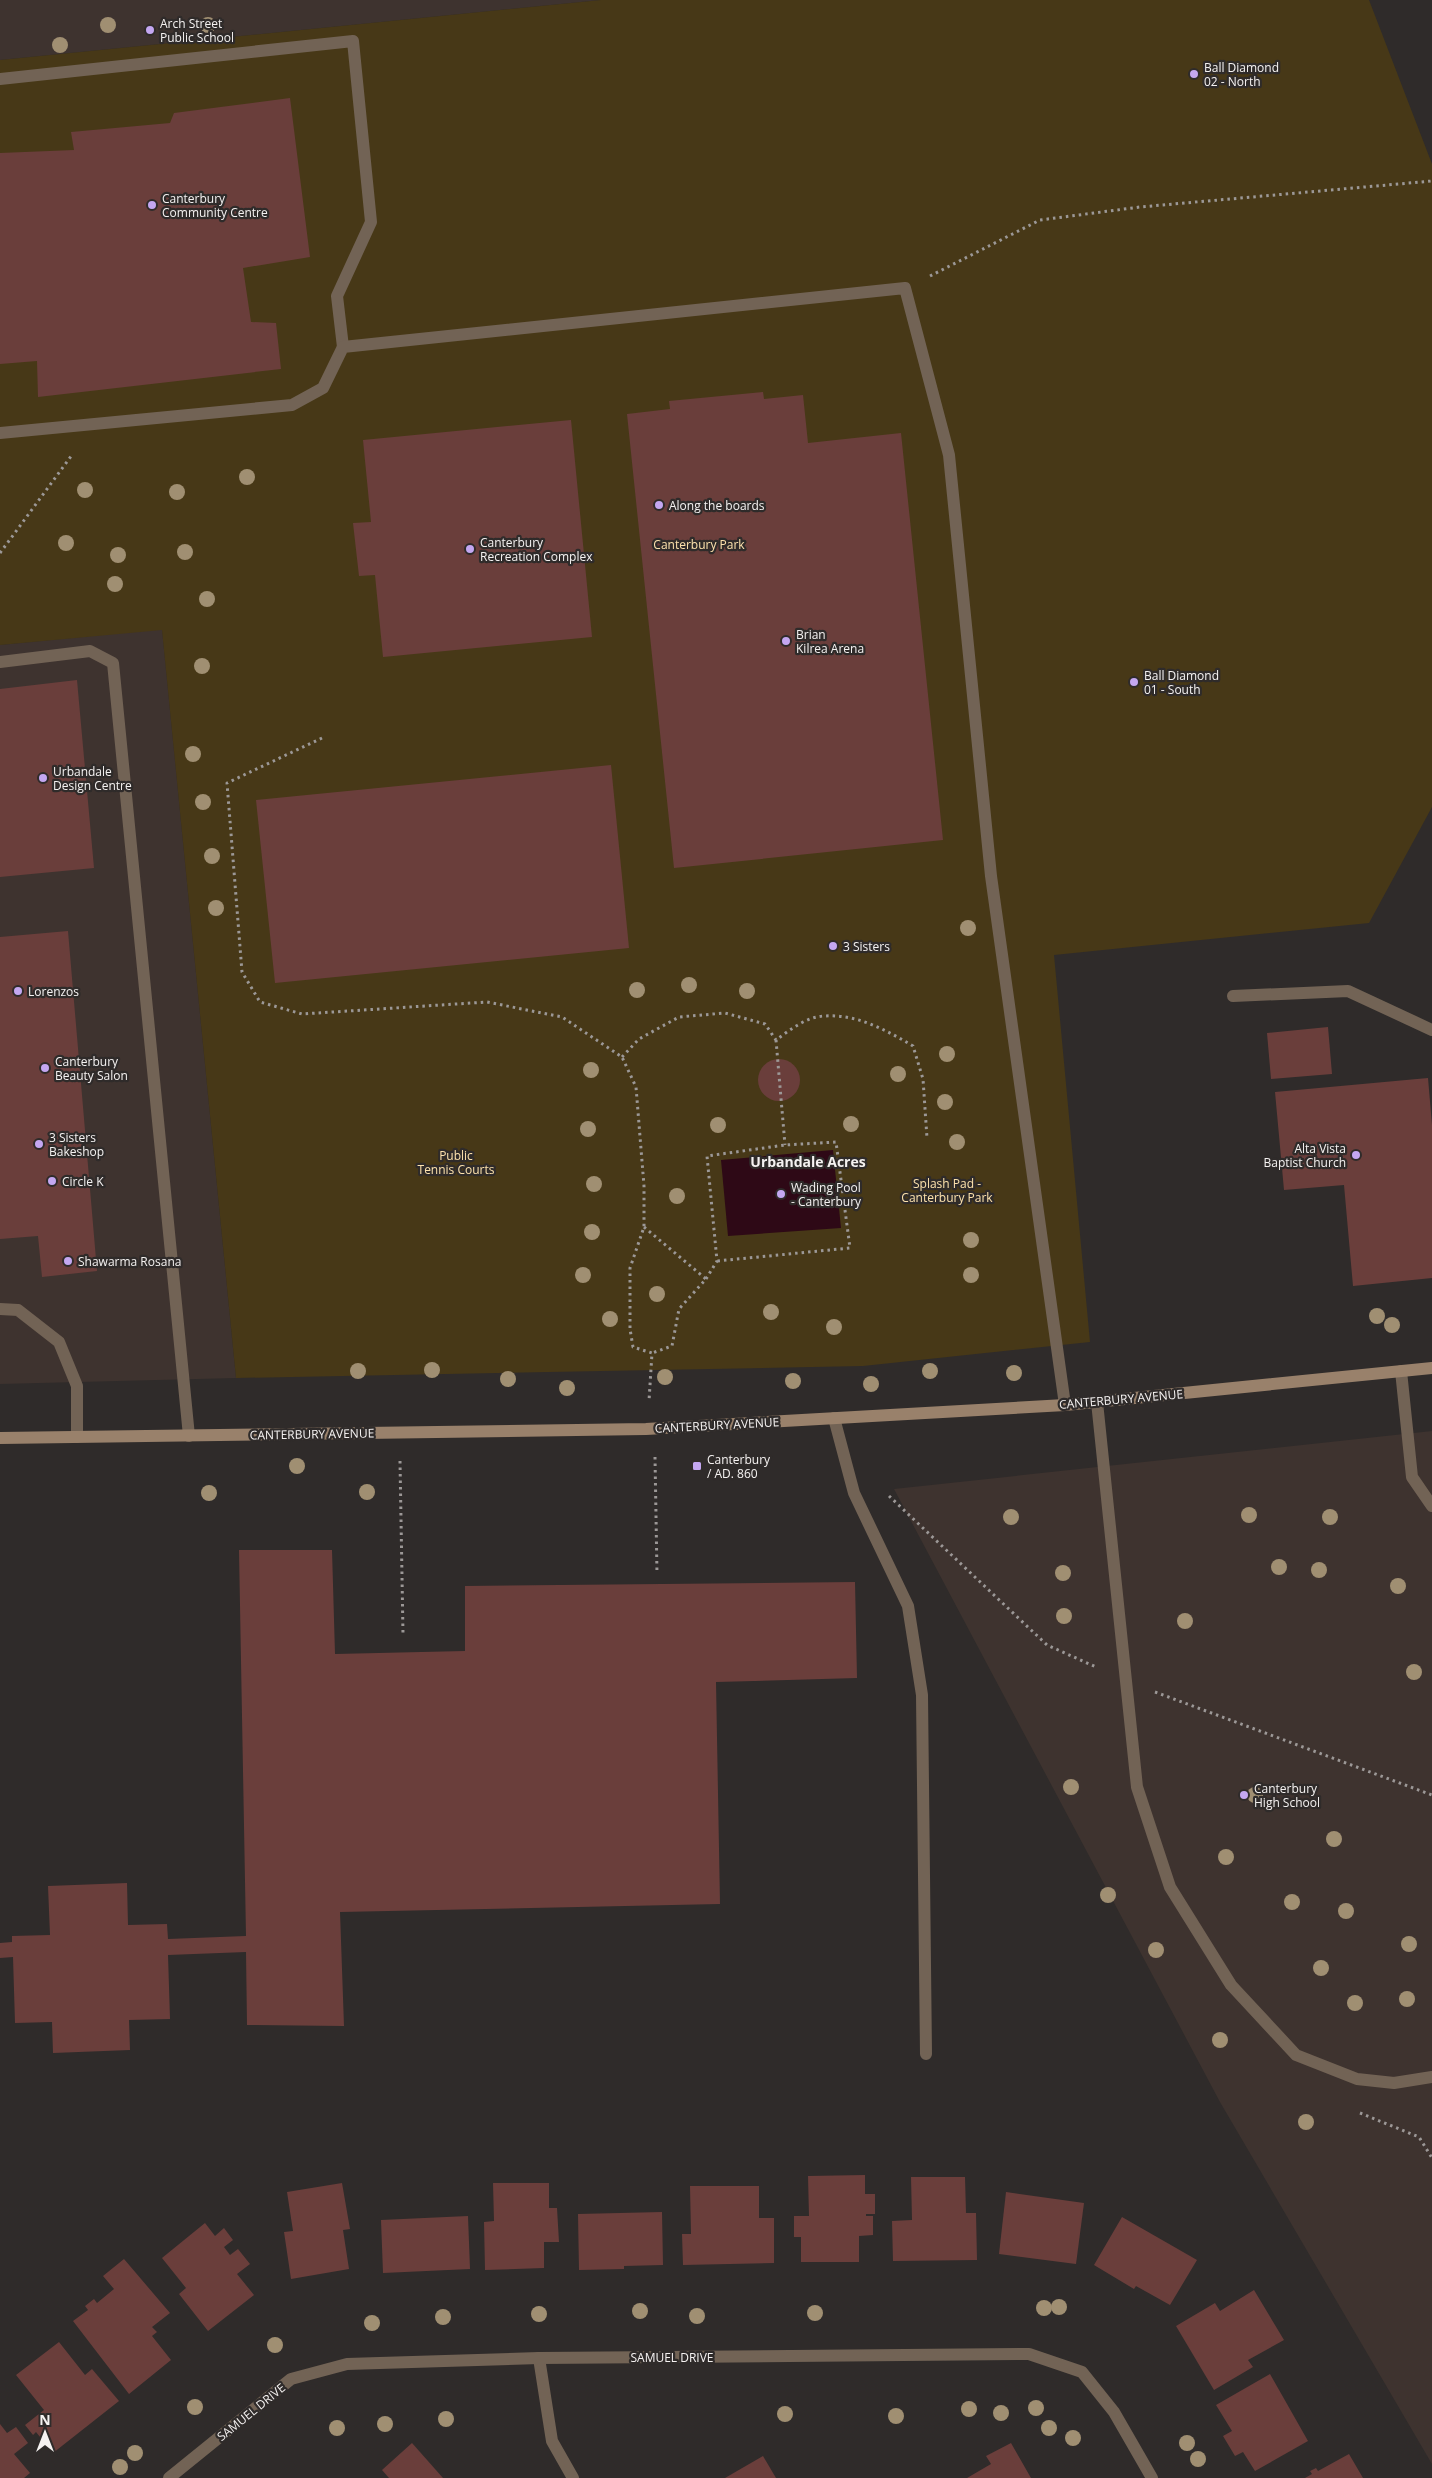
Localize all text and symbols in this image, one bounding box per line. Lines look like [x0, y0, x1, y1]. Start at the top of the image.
place label: Arch Street Public School [160, 15, 234, 46]
marker: Arch Street Public School [144, 24, 156, 36]
place label: Ball Diamond 02 - North [1204, 59, 1279, 90]
marker: Ball Diamond 02 - North [1188, 68, 1200, 80]
place label: Canterbury Community Centre [162, 190, 268, 221]
marker: Canterbury Community Centre [146, 199, 158, 211]
place label: Along the boards [669, 497, 765, 514]
marker: Along the boards [653, 499, 665, 511]
place label: Canterbury Recreation Complex [480, 534, 593, 565]
park label: Canterbury Park [653, 536, 745, 553]
marker: Canterbury Recreation Complex [464, 543, 476, 555]
place label: Brian Kilrea Arena [796, 626, 864, 657]
marker: Brian Kilrea Arena [780, 635, 792, 647]
place label: Ball Diamond 01 - South [1144, 667, 1219, 698]
marker: Ball Diamond 01 - South [1128, 676, 1140, 688]
place label: Urbandale Design Centre [53, 763, 132, 794]
marker: Urbandale Design Centre [37, 772, 49, 784]
place label: 3 Sisters [843, 938, 890, 955]
marker: 3 Sisters [827, 940, 839, 952]
place label: Lorenzos [28, 983, 79, 1000]
marker: Lorenzos [12, 985, 24, 997]
place label: Canterbury Beauty Salon [55, 1053, 128, 1084]
marker: Canterbury Beauty Salon [39, 1062, 51, 1074]
place label: 3 Sisters Bakeshop [49, 1129, 104, 1160]
marker: 3 Sisters Bakeshop [33, 1138, 45, 1150]
place label: Alta Vista Baptist Church [1264, 1140, 1346, 1171]
park label: Public Tennis Courts [418, 1147, 495, 1178]
marker: Alta Vista Baptist Church [1350, 1149, 1362, 1161]
district label: Urbandale Acres [750, 1152, 866, 1171]
place label: Circle K [62, 1173, 104, 1190]
marker: Circle K [46, 1175, 58, 1187]
park label: Splash Pad - Canterbury Park [901, 1175, 993, 1206]
place label: Wading Pool - Canterbury [791, 1179, 862, 1210]
marker: Wading Pool - Canterbury [775, 1188, 787, 1200]
place label: Shawarma Rosana [78, 1253, 181, 1270]
marker: Shawarma Rosana [62, 1255, 74, 1267]
street label: CANTERBURY AVENUE [1058, 1385, 1184, 1413]
street label: CANTERBURY AVENUE [654, 1413, 780, 1437]
street label: CANTERBURY AVENUE [250, 1424, 374, 1444]
place label: Canterbury / AD. 860 [707, 1451, 771, 1482]
marker: Canterbury / AD. 860 [691, 1460, 703, 1472]
place label: Canterbury High School [1254, 1780, 1320, 1811]
marker: Canterbury High School [1238, 1789, 1250, 1801]
street label: SAMUEL DRIVE [630, 2349, 714, 2366]
street label: SAMUEL DRIVE [213, 2379, 289, 2445]
north arrow [20, 2408, 70, 2458]
text: N [39, 2410, 51, 2429]

